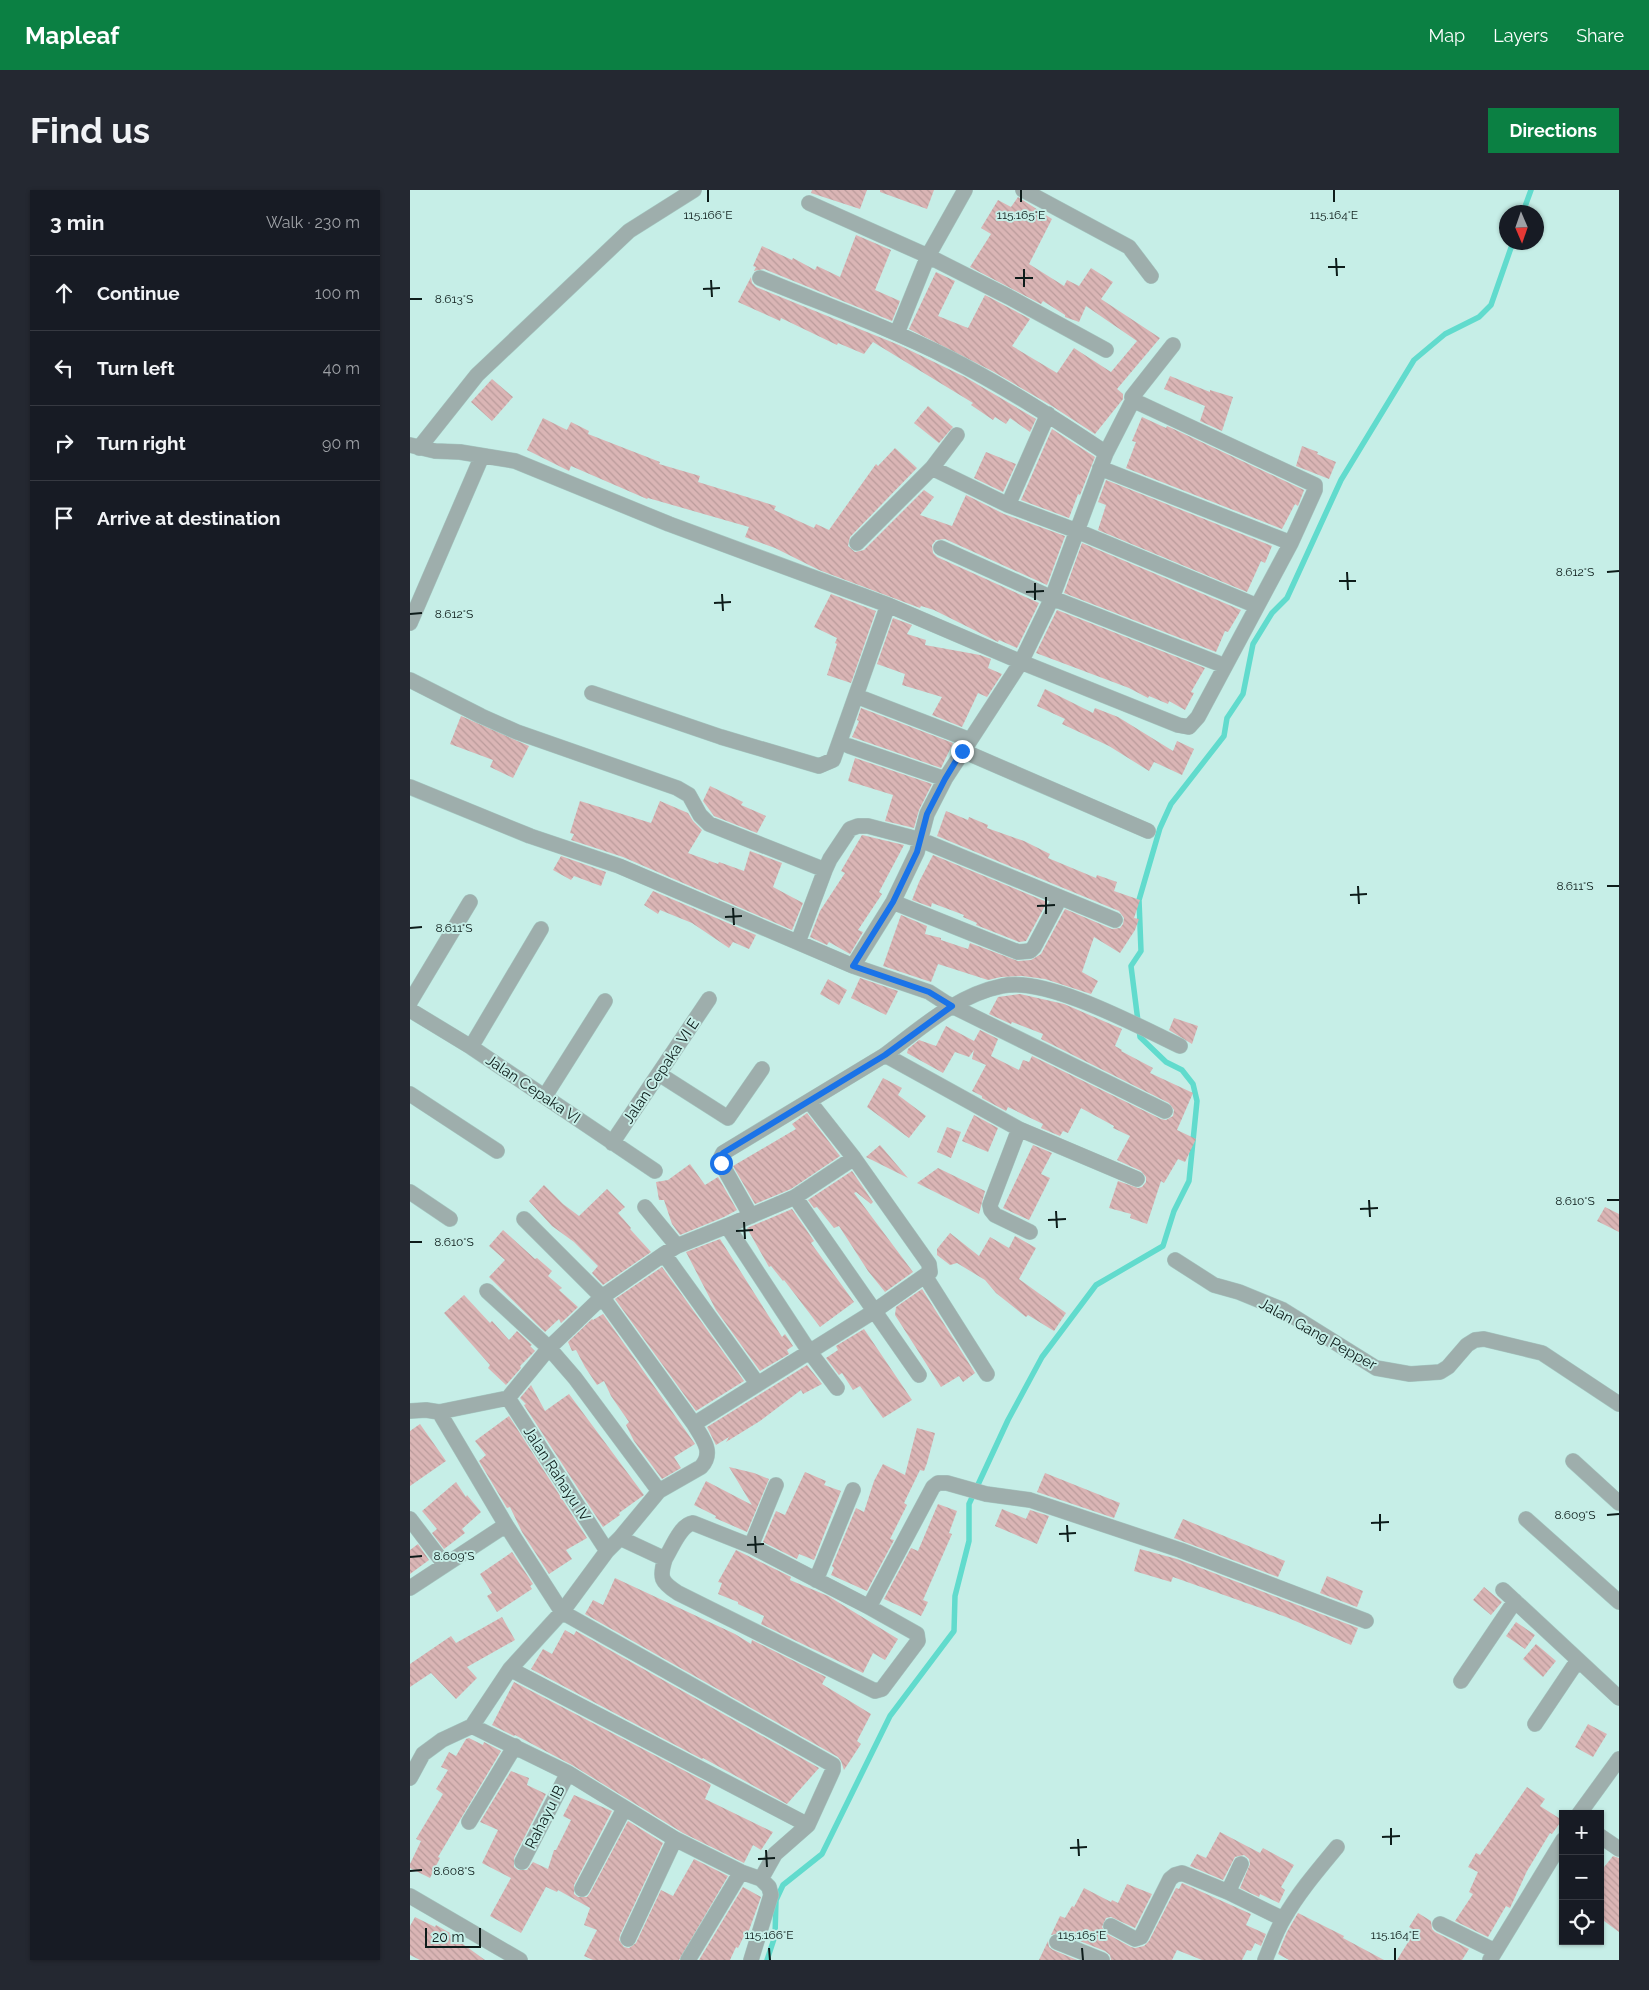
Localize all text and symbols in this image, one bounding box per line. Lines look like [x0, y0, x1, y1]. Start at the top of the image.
text: Mapleaf [25, 21, 119, 50]
text: Map [1429, 25, 1465, 46]
text: Layers [1493, 25, 1548, 46]
text: Share [1576, 25, 1624, 46]
button: Directions [1488, 108, 1619, 153]
text: Find us [30, 110, 150, 151]
north arrow [1499, 205, 1544, 250]
text: 115.166°E [683, 208, 733, 222]
text: 115.165°E [997, 208, 1045, 222]
text: 115.164°E [1310, 208, 1358, 222]
text: 3 min [50, 210, 104, 235]
text: Walk · 230 m [266, 213, 360, 232]
icon: ahead [50, 279, 78, 307]
text: Continue [97, 282, 180, 304]
text: 100 m [315, 284, 360, 303]
text: 8.613°S [435, 292, 473, 306]
icon: left [50, 354, 78, 382]
text: Turn left [97, 357, 174, 379]
text: 40 m [323, 359, 360, 378]
icon: right [50, 429, 78, 457]
text: Turn right [97, 432, 186, 454]
text: 90 m [322, 434, 360, 453]
icon: arrive [50, 504, 78, 532]
text: Arrive at destination [97, 507, 281, 529]
text: 8.612°S [1556, 565, 1594, 579]
text: 8.612°S [435, 607, 473, 621]
route end [951, 740, 974, 763]
text: 8.611°S [1556, 879, 1594, 893]
text: 8.611°S [435, 921, 473, 935]
street label: Jalan Cepaka VI E [619, 1015, 703, 1127]
street label: Jalan Cepaka VI [482, 1051, 584, 1127]
route start [710, 1152, 733, 1175]
text: 8.610°S [1555, 1194, 1595, 1208]
text: 8.610°S [434, 1235, 474, 1249]
street label: Jalan Gang Pepper [1256, 1294, 1380, 1374]
street label: Jalan Rahayu IV [520, 1423, 594, 1525]
text: 8.609°S [1554, 1508, 1596, 1522]
text: 8.609°S [433, 1549, 475, 1563]
street label: Rahayu IB [521, 1782, 569, 1852]
map controls [1559, 1810, 1604, 1945]
button: + [1559, 1810, 1604, 1855]
button: − [1559, 1855, 1604, 1900]
text: 8.608°S [433, 1864, 475, 1878]
button: locate [1559, 1900, 1604, 1945]
scale bar [425, 1925, 481, 1948]
text: 115.166°E [744, 1928, 794, 1942]
text: 115.165°E [1058, 1928, 1106, 1942]
text: 115.164°E [1371, 1928, 1419, 1942]
text: 20 m [432, 1929, 464, 1945]

